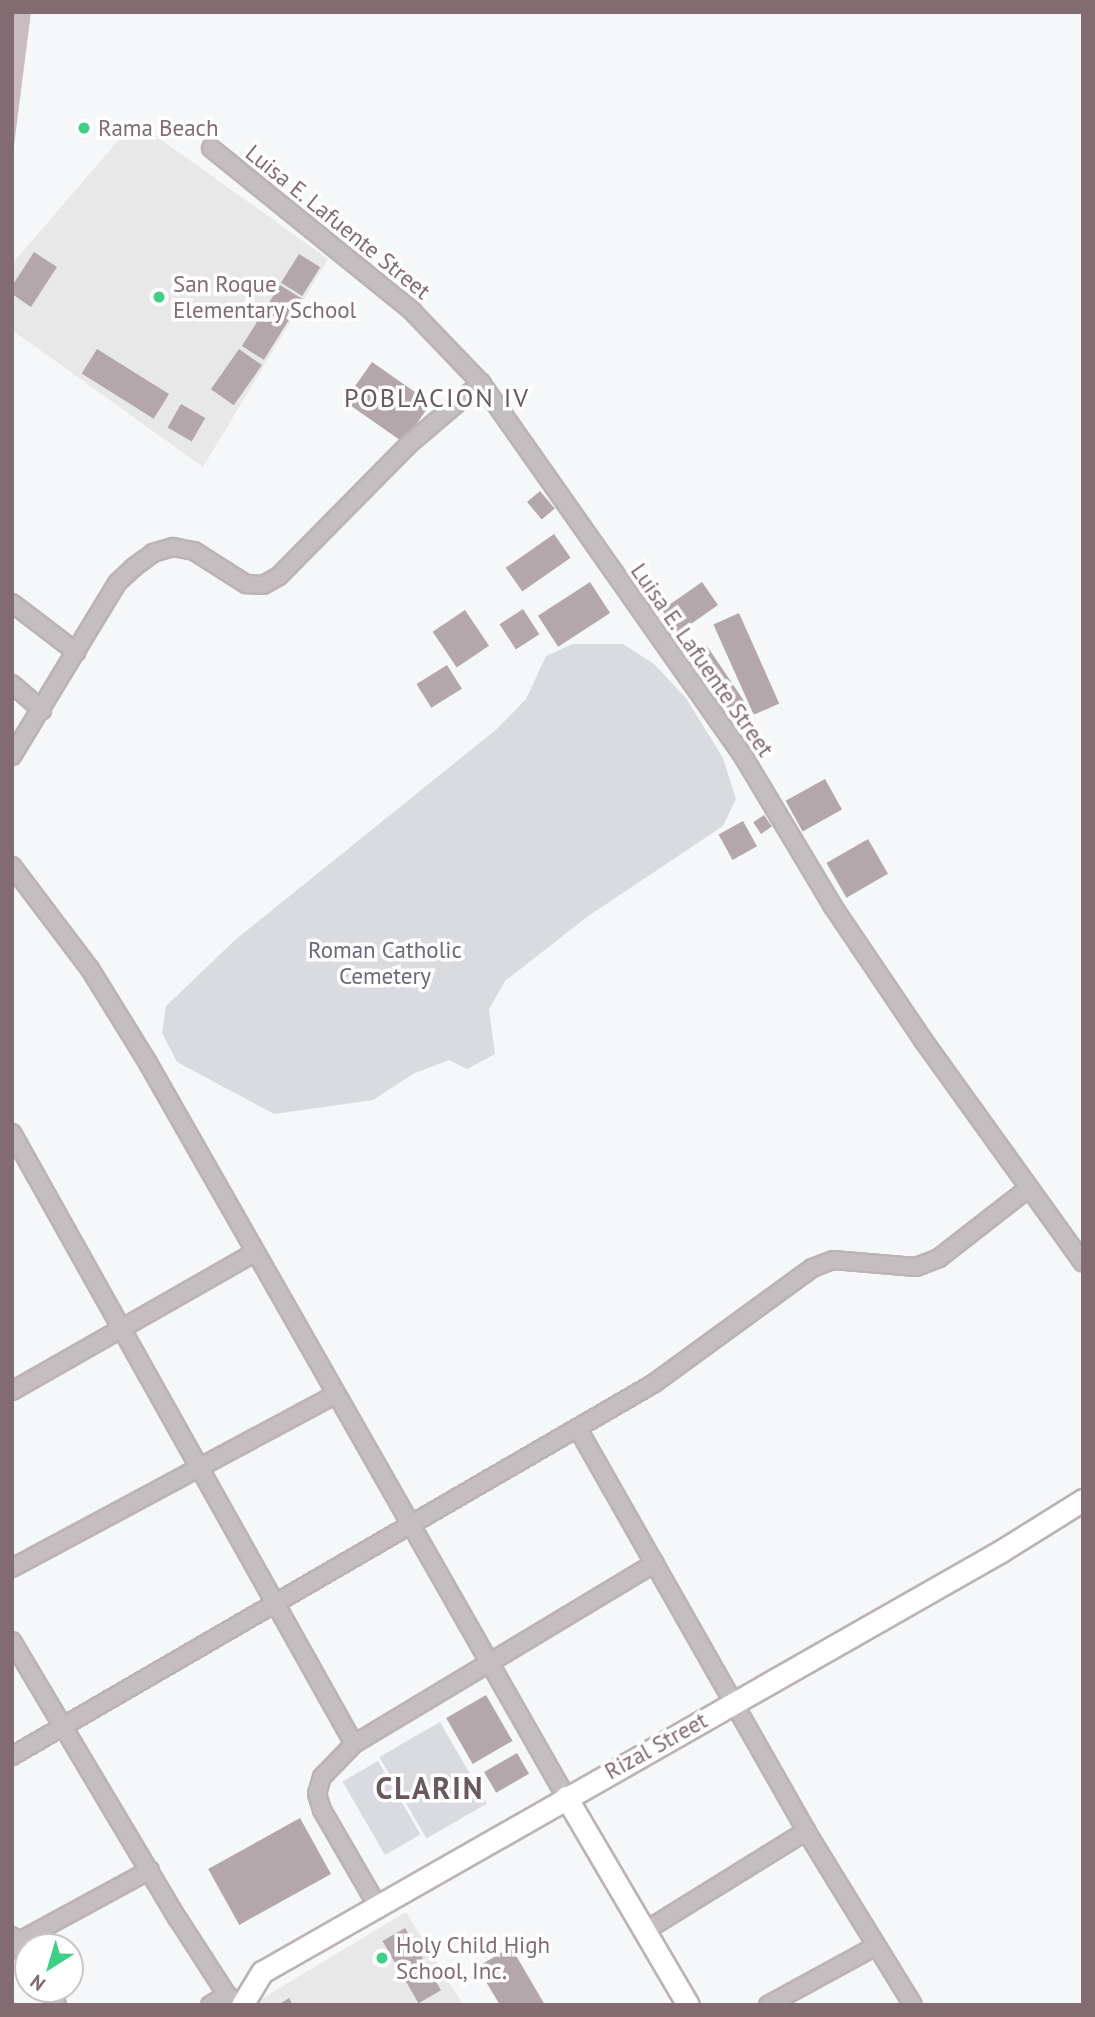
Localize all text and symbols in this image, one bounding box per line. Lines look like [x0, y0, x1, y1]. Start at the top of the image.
place label: Rama Beach [98, 114, 219, 142]
marker: Rama Beach [76, 120, 92, 136]
street label: Luisa E. Lafuente Street [239, 138, 437, 306]
place label: San Roque Elementary School [173, 270, 357, 324]
marker: San Roque Elementary School [151, 289, 167, 305]
district label: POBLACION IV [345, 382, 529, 414]
street label: Luisa E. Lafuente Street [624, 557, 780, 763]
park label: Roman Catholic Cemetery [308, 936, 462, 990]
street label: Rizal Street [600, 1707, 712, 1785]
district label: CLARIN [376, 1770, 484, 1806]
place label: Holy Child High School, Inc. [396, 1931, 551, 1985]
north arrow [14, 1933, 84, 2003]
marker: Holy Child High School, Inc. [374, 1950, 390, 1966]
text: N [25, 1970, 50, 1997]

